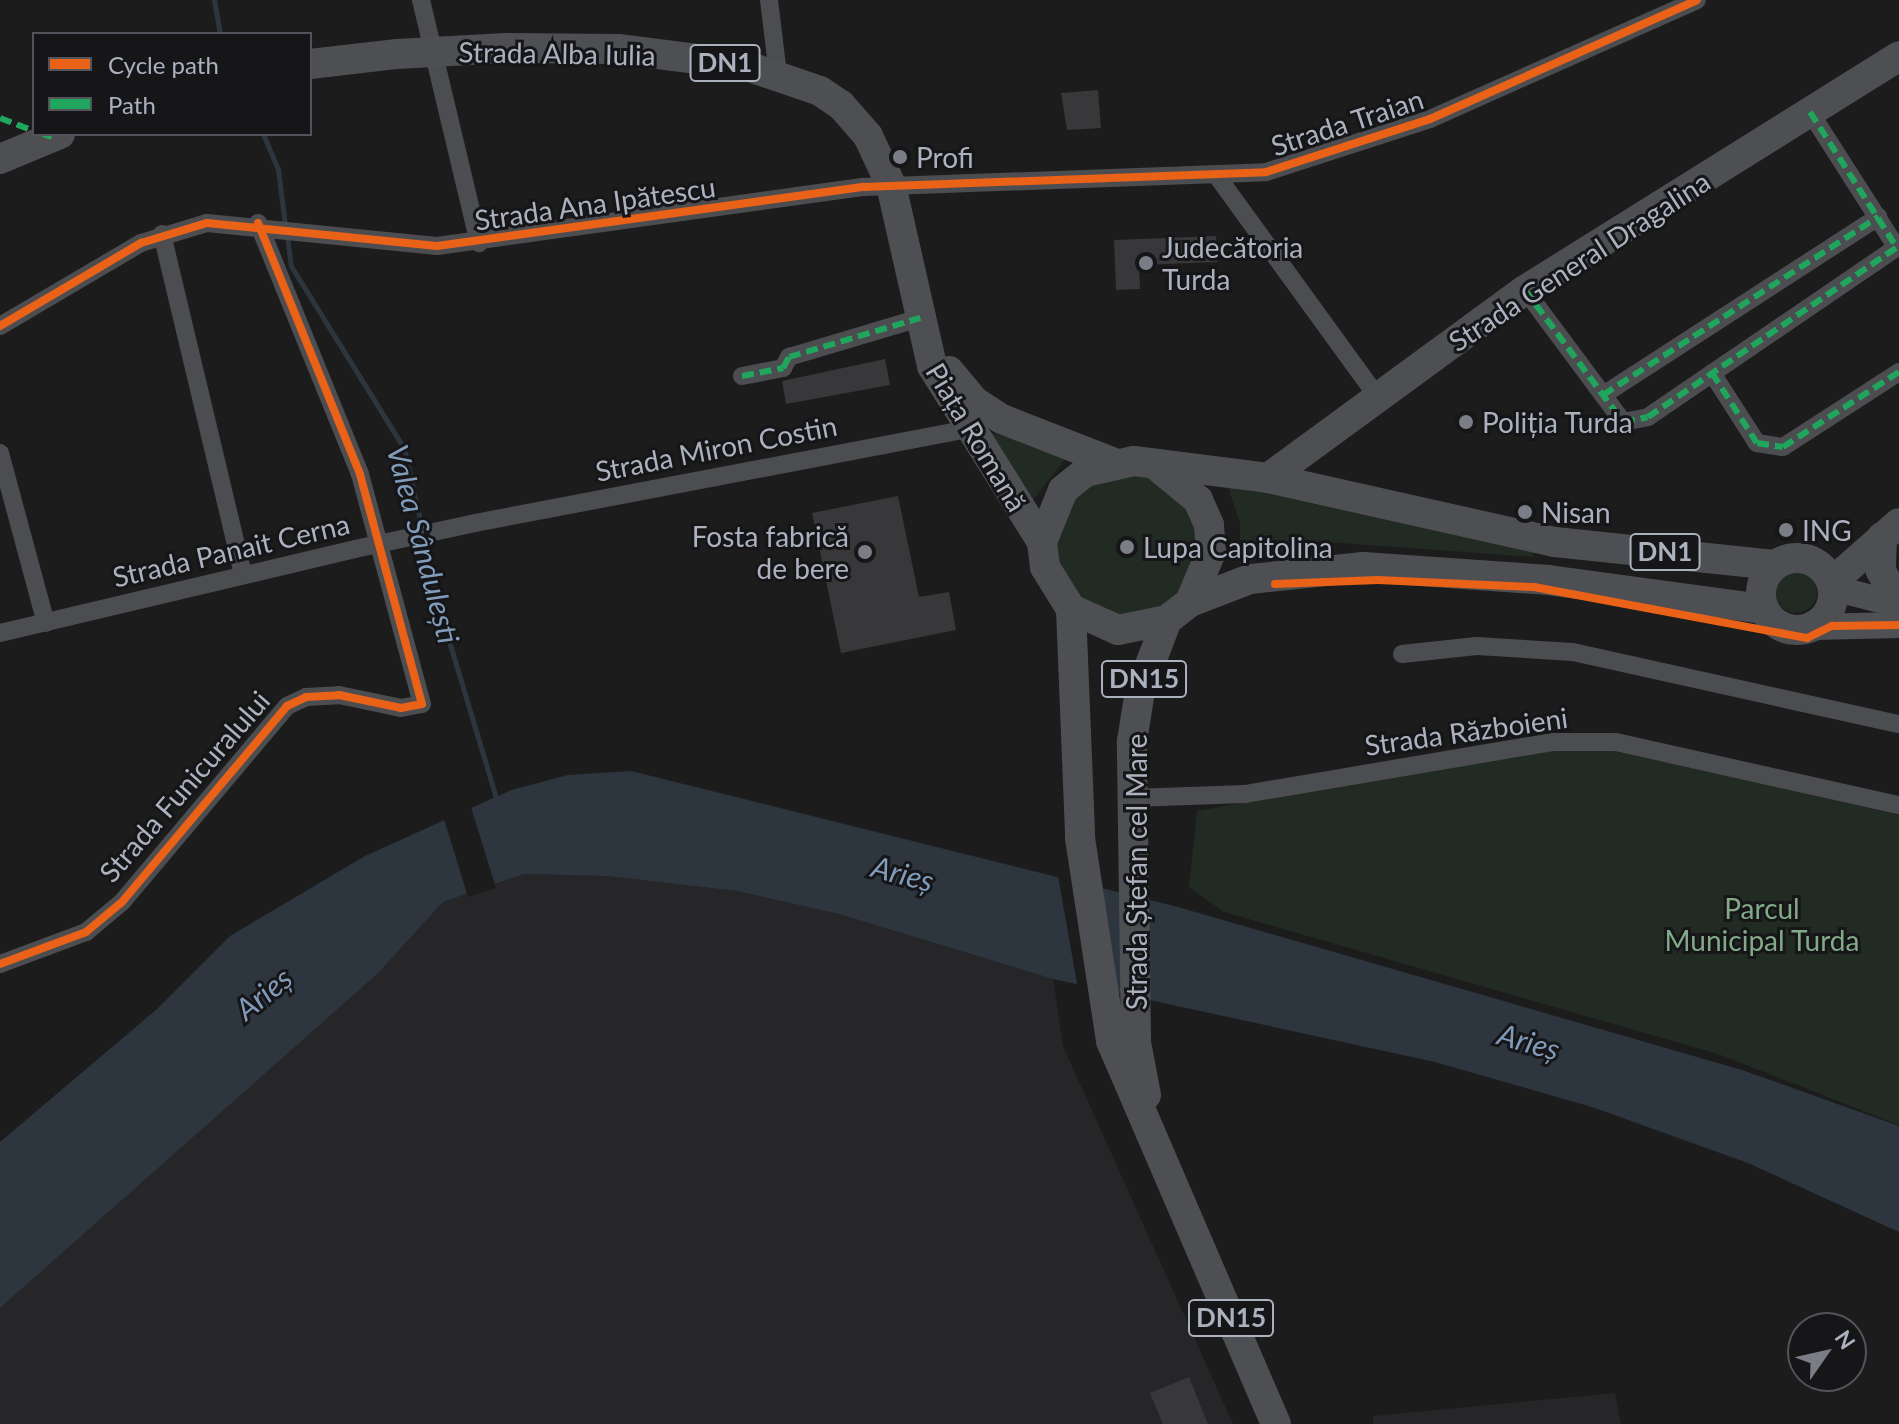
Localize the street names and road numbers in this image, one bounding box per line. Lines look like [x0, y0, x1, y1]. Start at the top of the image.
street label: Strada Alba Iulia [458, 34, 656, 72]
road number: DN1 [689, 41, 761, 85]
street label: Strada Traian [1266, 81, 1428, 163]
street label: Strada General Dragalina [1442, 164, 1716, 358]
street label: Strada Ana Ipătescu [472, 169, 718, 237]
street label: Piața Romană [920, 357, 1034, 517]
street label: Strada Miron Costin [592, 408, 840, 488]
street label: Strada Panait Cerna [109, 506, 353, 594]
road number: DN1 [1629, 530, 1701, 574]
road number: DN15 [1100, 657, 1188, 701]
street label: Strada Funicuralului [92, 684, 276, 888]
street label: Strada Războieni [1362, 700, 1570, 762]
street label: Strada Ștefan cel Mare [1119, 734, 1153, 1010]
road number: DN15 [1187, 1296, 1275, 1340]

